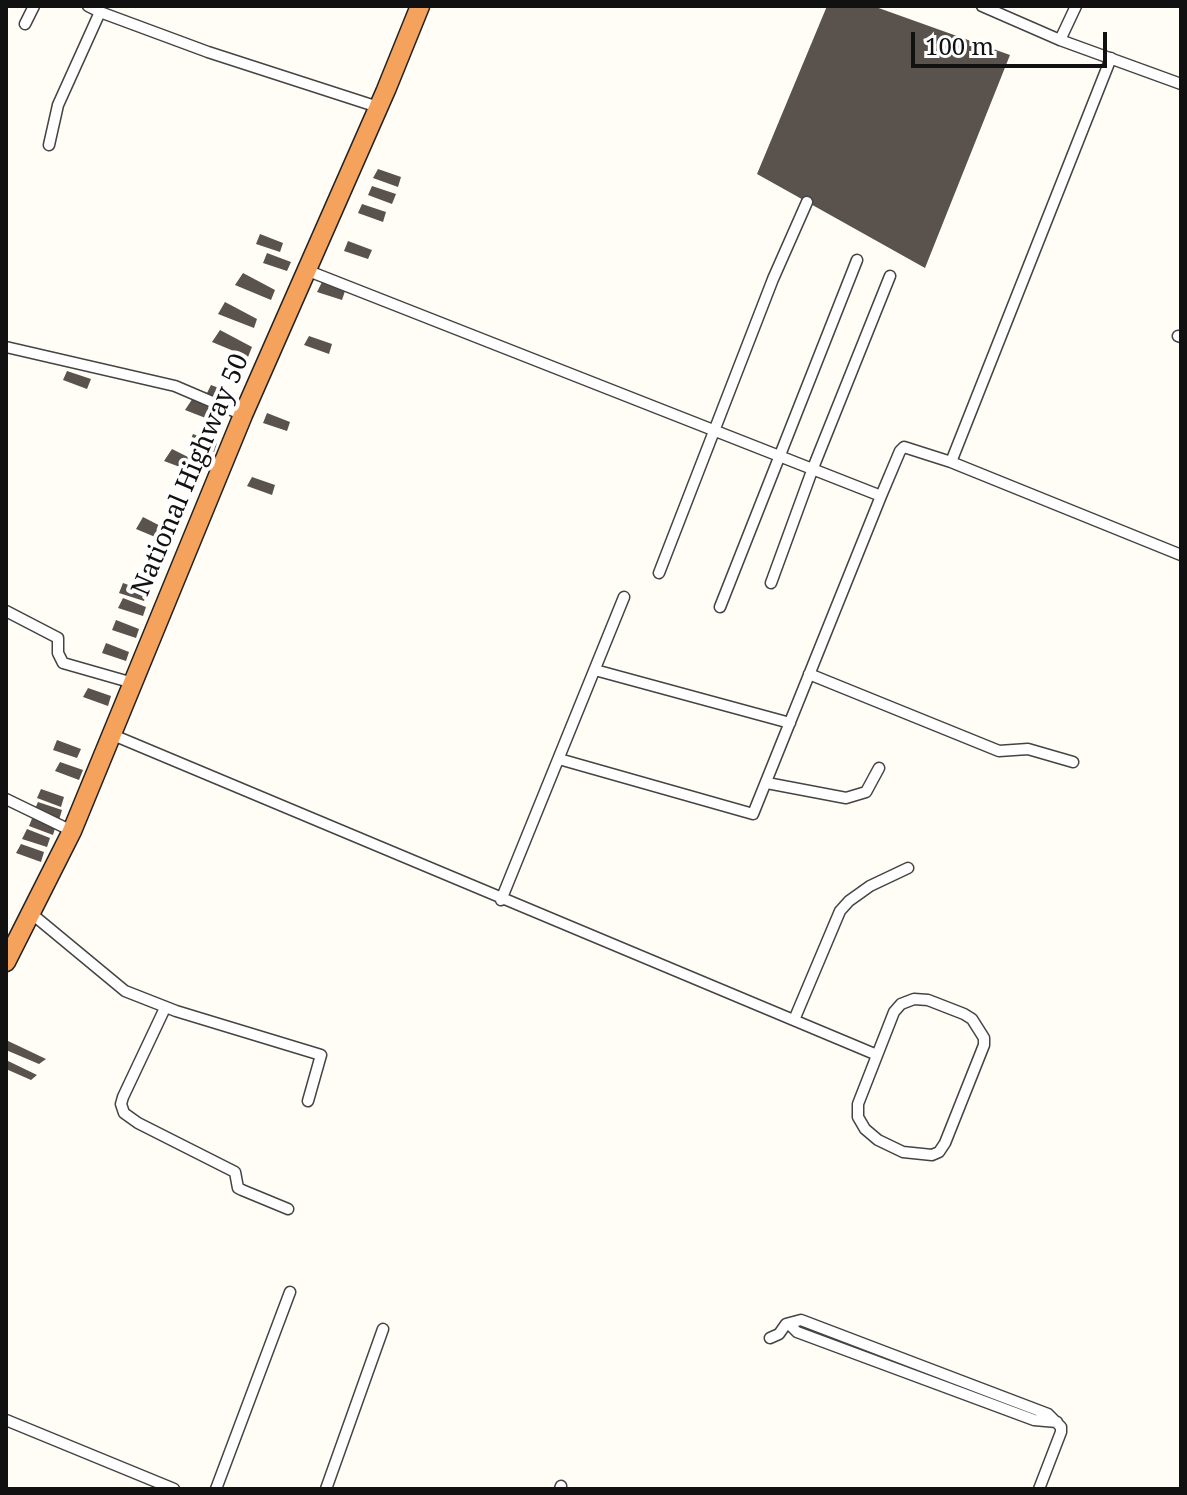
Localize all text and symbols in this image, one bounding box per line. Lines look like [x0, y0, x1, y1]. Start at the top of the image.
scale bar [915, 16, 1111, 66]
text: 100 m [925, 29, 994, 62]
street label: National Highway 50 [126, 349, 256, 601]

